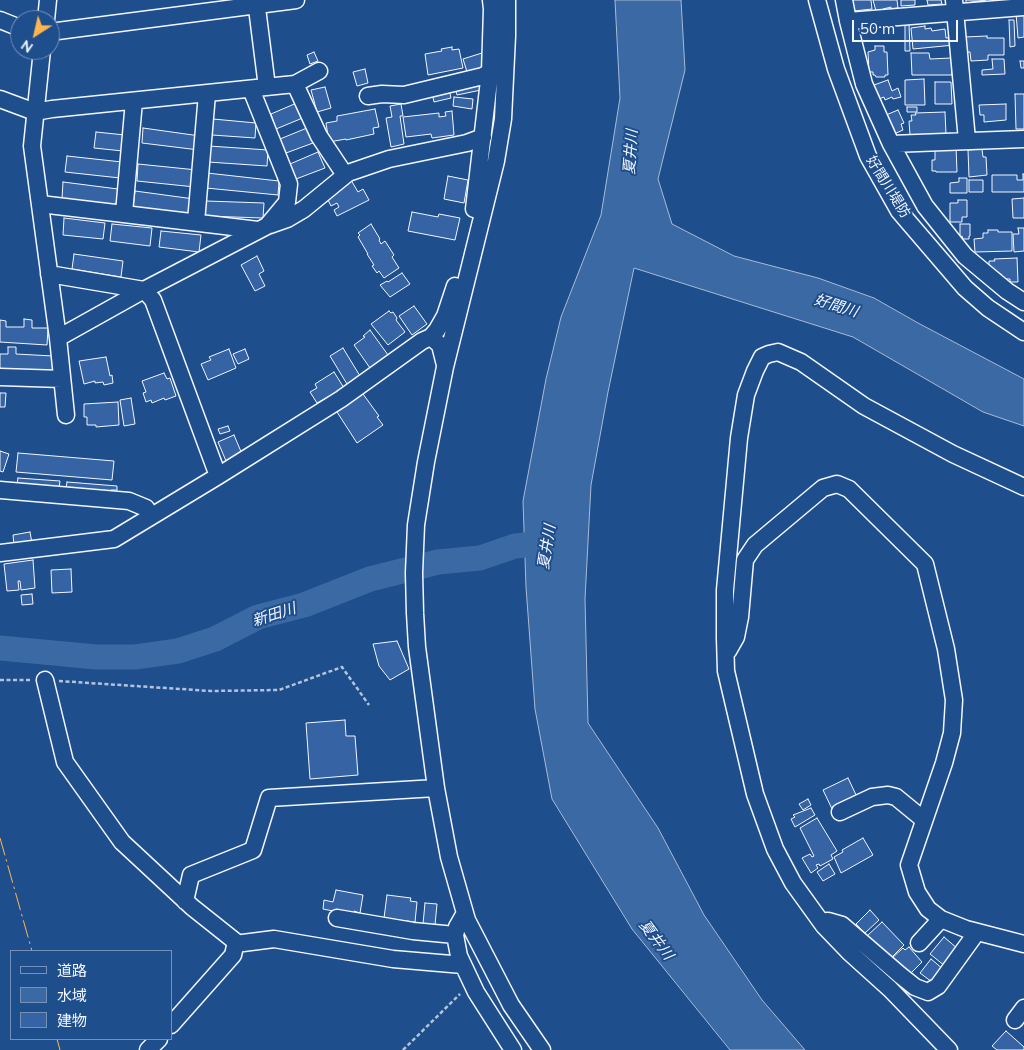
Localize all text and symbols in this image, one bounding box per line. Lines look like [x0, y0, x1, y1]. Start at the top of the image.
north arrow [10, 10, 60, 60]
scale bar [854, 10, 960, 42]
text: 50 m [860, 19, 895, 38]
text: N [17, 36, 36, 57]
water label: 夏井川 [620, 129, 642, 175]
street label: 好間川堤防 [862, 153, 914, 221]
water label: 好間川 [812, 291, 860, 321]
water label: 夏井川 [535, 523, 559, 571]
water label: 新田川 [250, 599, 298, 631]
water label: 夏井川 [635, 917, 677, 963]
legend [10, 950, 172, 1040]
text: 道路 [57, 961, 87, 980]
text: 水域 [57, 986, 87, 1005]
text: 建物 [57, 1011, 87, 1030]

